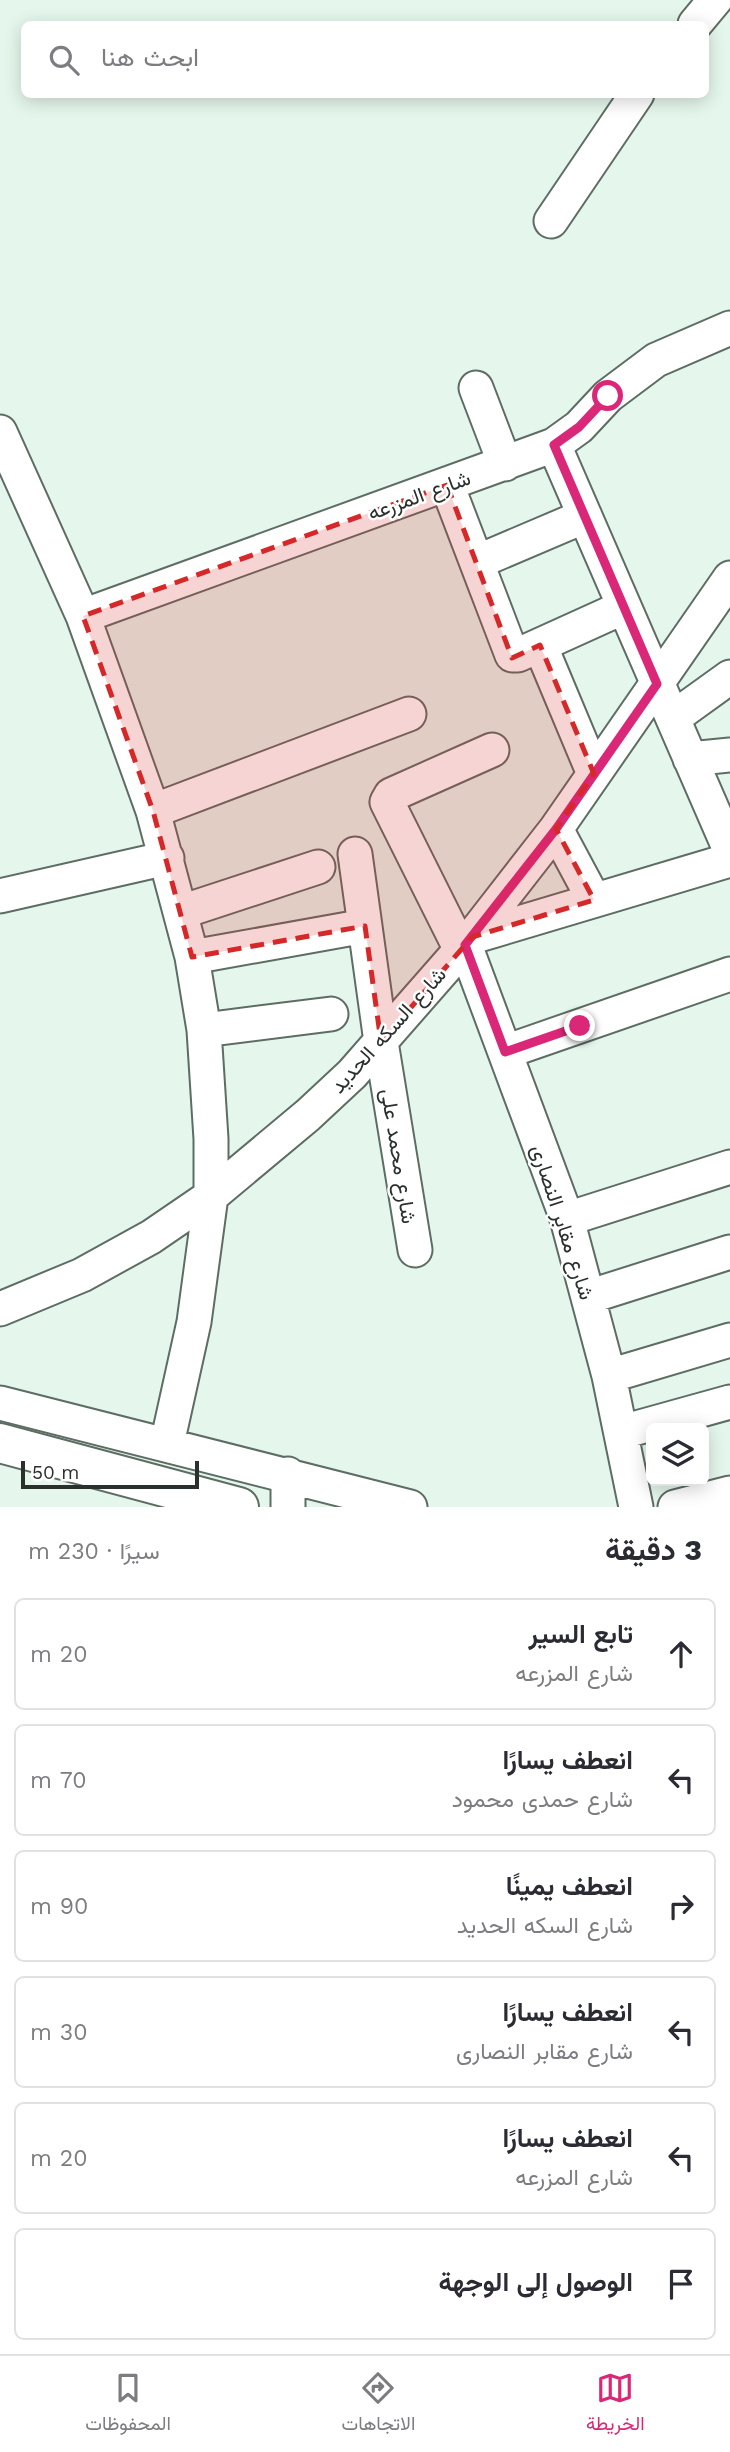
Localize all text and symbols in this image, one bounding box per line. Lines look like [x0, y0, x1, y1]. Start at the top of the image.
search box [21, 21, 709, 98]
icon: search [45, 41, 83, 79]
text: ابحث هنا [101, 42, 199, 72]
route start [592, 380, 623, 411]
street label: شارع المزرعه [364, 465, 474, 527]
street label: شارع السكه الحديد [325, 962, 453, 1100]
route end [564, 1010, 595, 1041]
street label: شارع محمد على [374, 1087, 422, 1226]
street label: شارع مقابر النصارى [524, 1141, 600, 1303]
map controls [646, 1423, 709, 1486]
button: layers [646, 1423, 709, 1486]
scale bar [21, 1458, 200, 1490]
text: 50 m [32, 1461, 79, 1484]
text: 3 دقيقة [605, 1532, 702, 1567]
text: سيرًا · 230 m [28, 1538, 160, 1565]
text: تابع السير [529, 1619, 633, 1649]
icon: ahead [662, 1635, 700, 1673]
text: 20 m [30, 1641, 87, 1668]
text: شارع المزرعه [515, 1660, 633, 1687]
text: انعطف يسارًا [503, 1745, 633, 1775]
icon: left [662, 1761, 700, 1799]
text: 70 m [30, 1767, 87, 1794]
text: شارع حمدى محمود [452, 1786, 633, 1813]
text: انعطف يمينًا [506, 1871, 633, 1901]
icon: right [662, 1887, 700, 1925]
text: 90 m [30, 1893, 88, 1920]
text: شارع السكه الحديد [457, 1912, 633, 1939]
text: انعطف يسارًا [503, 1997, 633, 2027]
icon: left [662, 2013, 700, 2051]
text: 30 m [30, 2019, 87, 2046]
text: شارع مقابر النصارى [456, 2038, 633, 2065]
text: انعطف يسارًا [503, 2123, 633, 2153]
icon: left [662, 2139, 700, 2177]
text: 20 m [30, 2145, 87, 2172]
text: شارع المزرعه [515, 2164, 633, 2191]
icon: arrive [662, 2265, 700, 2303]
text: الوصول إلى الوجهة [438, 2267, 633, 2297]
tab: المحفوظات [85, 2369, 171, 2440]
tab: الاتجاهات [342, 2369, 415, 2440]
tab: الخريطة [586, 2369, 645, 2440]

